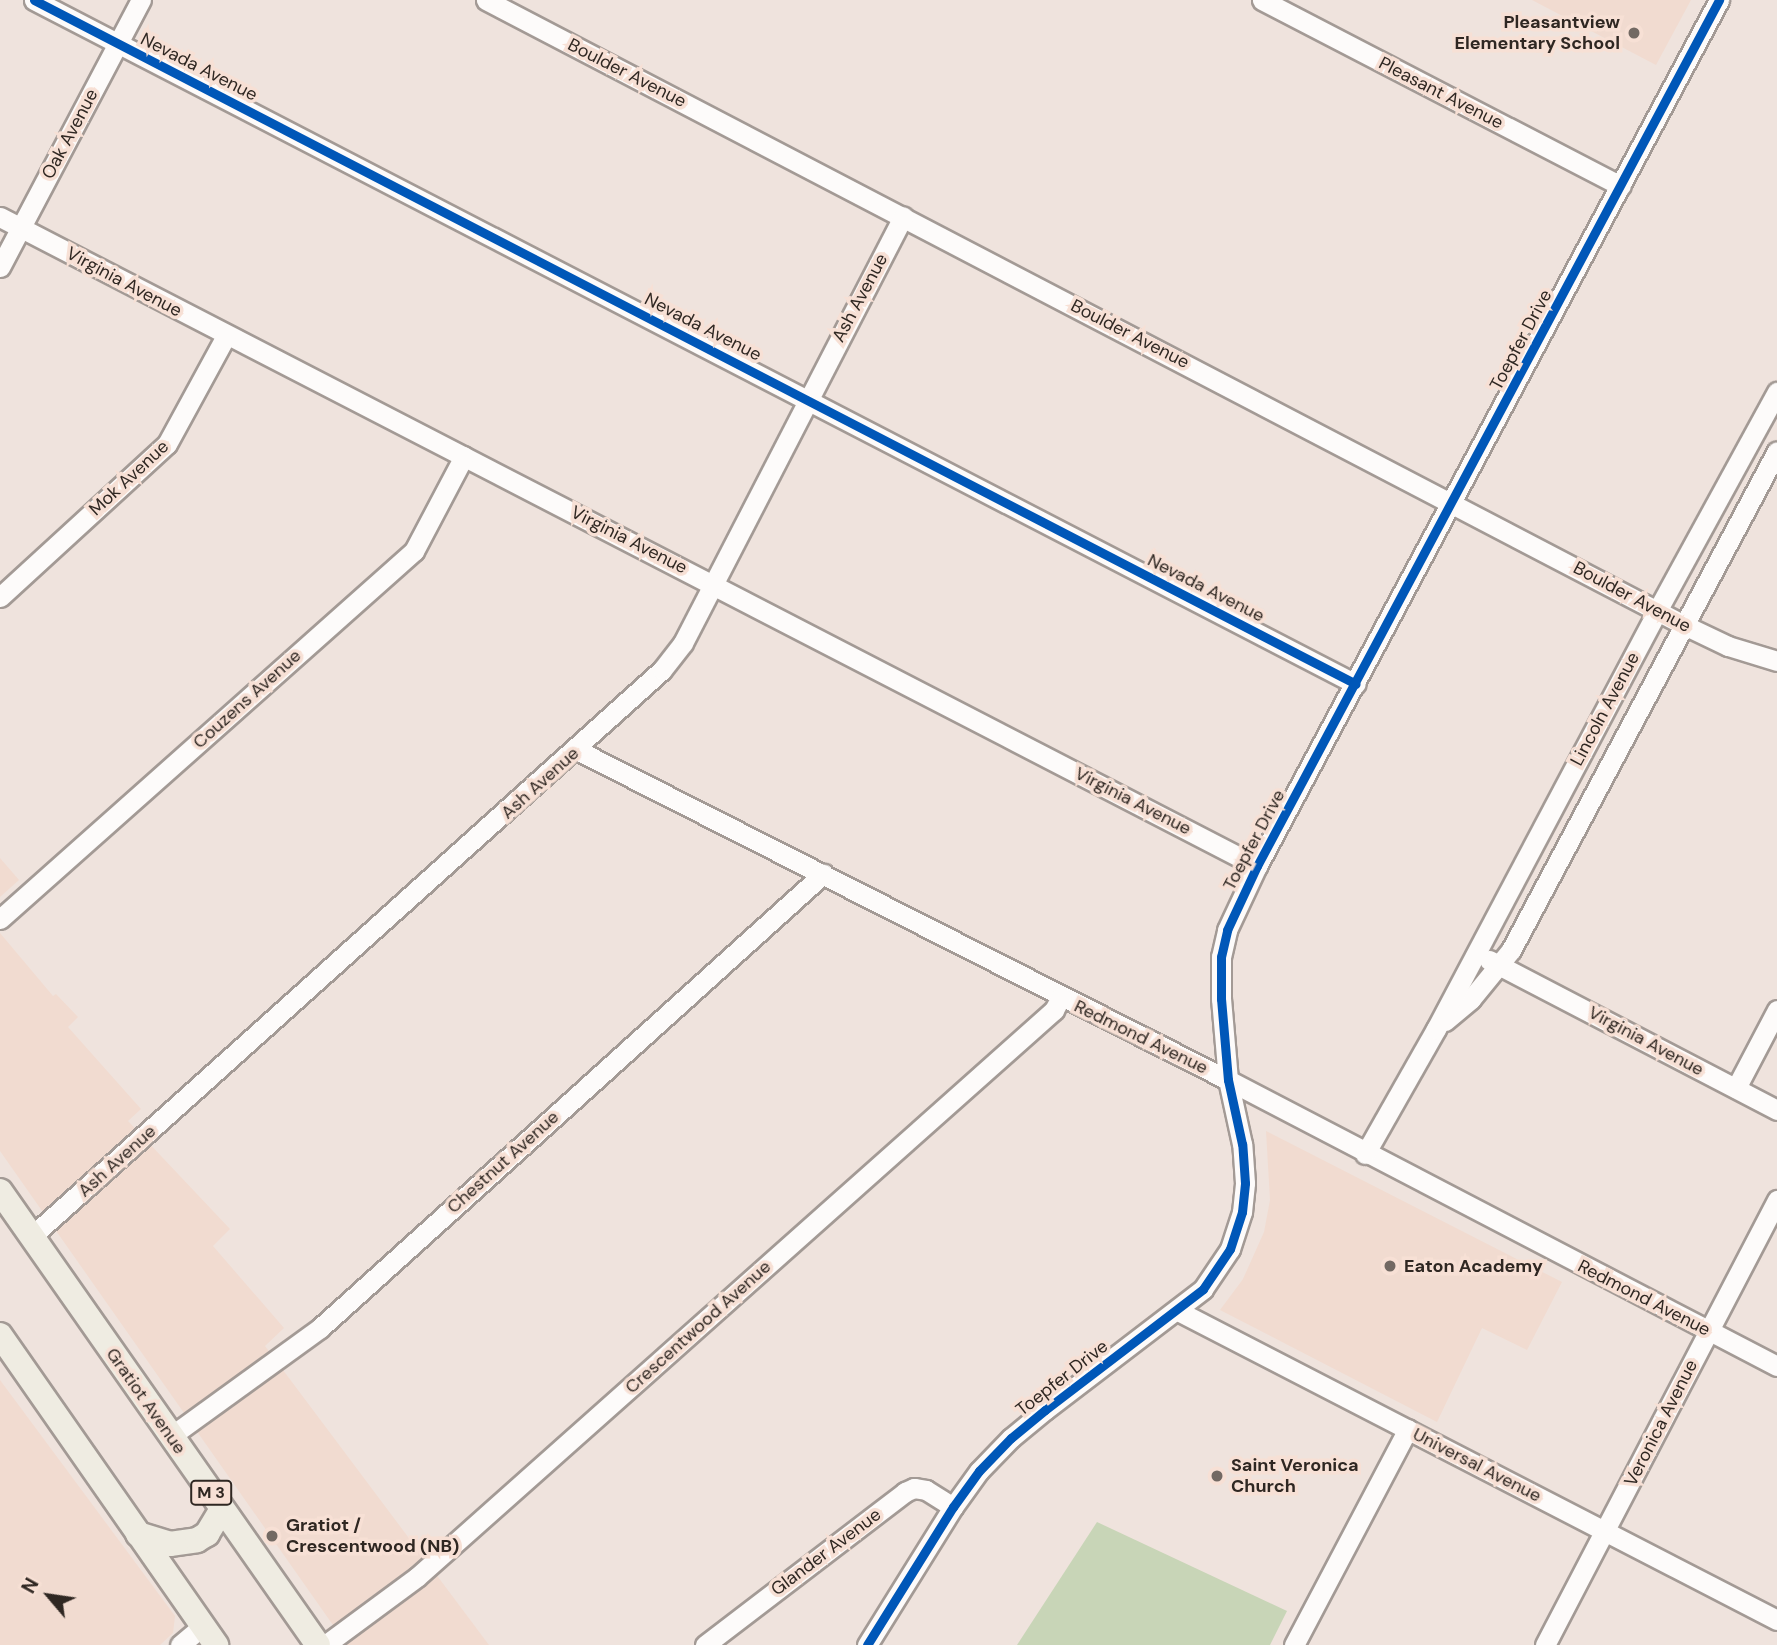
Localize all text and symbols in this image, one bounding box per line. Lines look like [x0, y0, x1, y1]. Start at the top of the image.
place label: Pleasantview Elementary School [1454, 12, 1620, 54]
marker: Pleasantview Elementary School [1626, 25, 1642, 41]
street label: Nevada Avenue [137, 28, 261, 106]
street label: Boulder Avenue [564, 34, 690, 112]
street label: Pleasant Avenue [1375, 52, 1507, 134]
street label: Oak Avenue [37, 85, 103, 183]
street label: Virginia Avenue [63, 243, 185, 321]
street label: Ash Avenue [828, 250, 892, 346]
street label: Toepfer Drive [1485, 286, 1557, 394]
street label: Nevada Avenue [641, 288, 765, 366]
street label: Boulder Avenue [1067, 295, 1193, 373]
street label: Mok Avenue [85, 436, 173, 520]
street label: Virginia Avenue [567, 501, 691, 579]
street label: Nevada Avenue [1144, 549, 1268, 627]
street label: Boulder Avenue [1570, 557, 1694, 637]
street label: Couzens Avenue [189, 645, 305, 753]
street label: Lincoln Avenue [1566, 649, 1644, 769]
street label: Ash Avenue [497, 742, 583, 824]
street label: Virginia Avenue [1071, 762, 1195, 840]
street label: Toepfer Drive [1218, 786, 1290, 894]
street label: Redmond Avenue [1071, 995, 1211, 1079]
street label: Virginia Avenue [1585, 1002, 1707, 1080]
street label: Chestnut Avenue [443, 1106, 563, 1218]
street label: Ash Avenue [74, 1120, 160, 1202]
place label: Eaton Academy [1404, 1255, 1543, 1277]
street label: Redmond Avenue [1574, 1255, 1714, 1341]
street label: Crescentwood Avenue [621, 1256, 775, 1398]
marker: Eaton Academy [1382, 1258, 1398, 1274]
street label: Toepfer Drive [1012, 1335, 1112, 1421]
street label: Gratiot Avenue [101, 1344, 191, 1458]
street label: Veronica Avenue [1620, 1356, 1702, 1490]
street label: Universal Avenue [1409, 1423, 1545, 1507]
place label: Saint Veronica Church [1231, 1455, 1359, 1498]
marker: Saint Veronica Church [1209, 1468, 1225, 1484]
road number: M 3 [190, 1480, 232, 1506]
street label: Glander Avenue [767, 1504, 885, 1600]
place label: Gratiot / Crescentwood (NB) [286, 1515, 459, 1558]
marker: Gratiot / Crescentwood (NB) [264, 1528, 280, 1544]
north arrow [14, 1561, 84, 1631]
text: N [16, 1573, 44, 1598]

